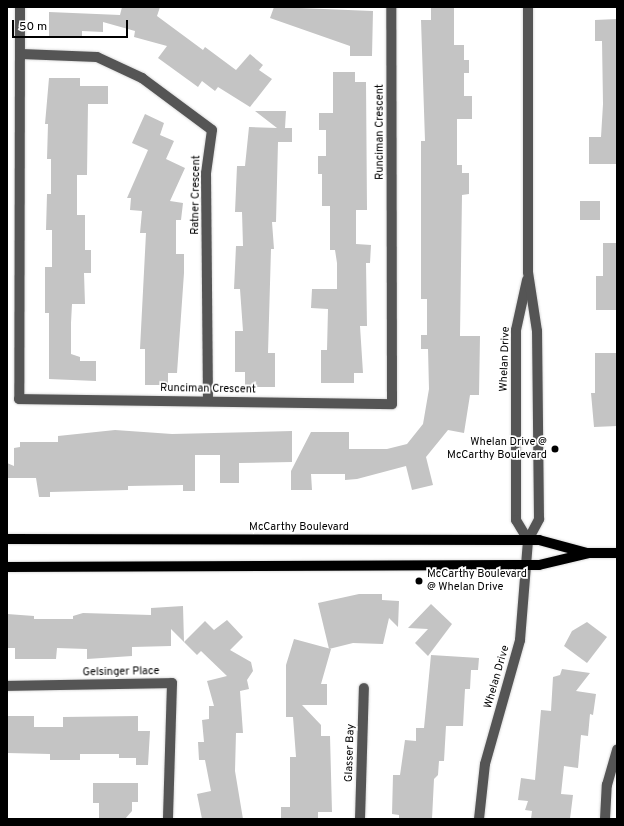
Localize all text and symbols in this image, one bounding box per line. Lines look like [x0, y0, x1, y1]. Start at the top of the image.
scale bar [14, 12, 130, 38]
text: 50 m [19, 19, 47, 35]
street label: Runciman Crescent [373, 84, 387, 180]
street label: Ratner Crescent [189, 155, 203, 235]
street label: Whelan Drive [497, 326, 513, 392]
street label: Runciman Crescent [160, 382, 256, 396]
place label: Whelan Drive @ McCarthy Boulevard [447, 436, 547, 462]
marker: Whelan Drive @ McCarthy Boulevard [550, 444, 560, 454]
street label: McCarthy Boulevard [249, 520, 349, 534]
place label: McCarthy Boulevard @ Whelan Drive [427, 568, 527, 594]
marker: McCarthy Boulevard @ Whelan Drive [414, 576, 424, 586]
street label: Whelan Drive [482, 644, 512, 710]
street label: Gelsinger Place [82, 665, 160, 679]
street label: Glasser Bay [342, 724, 358, 782]

